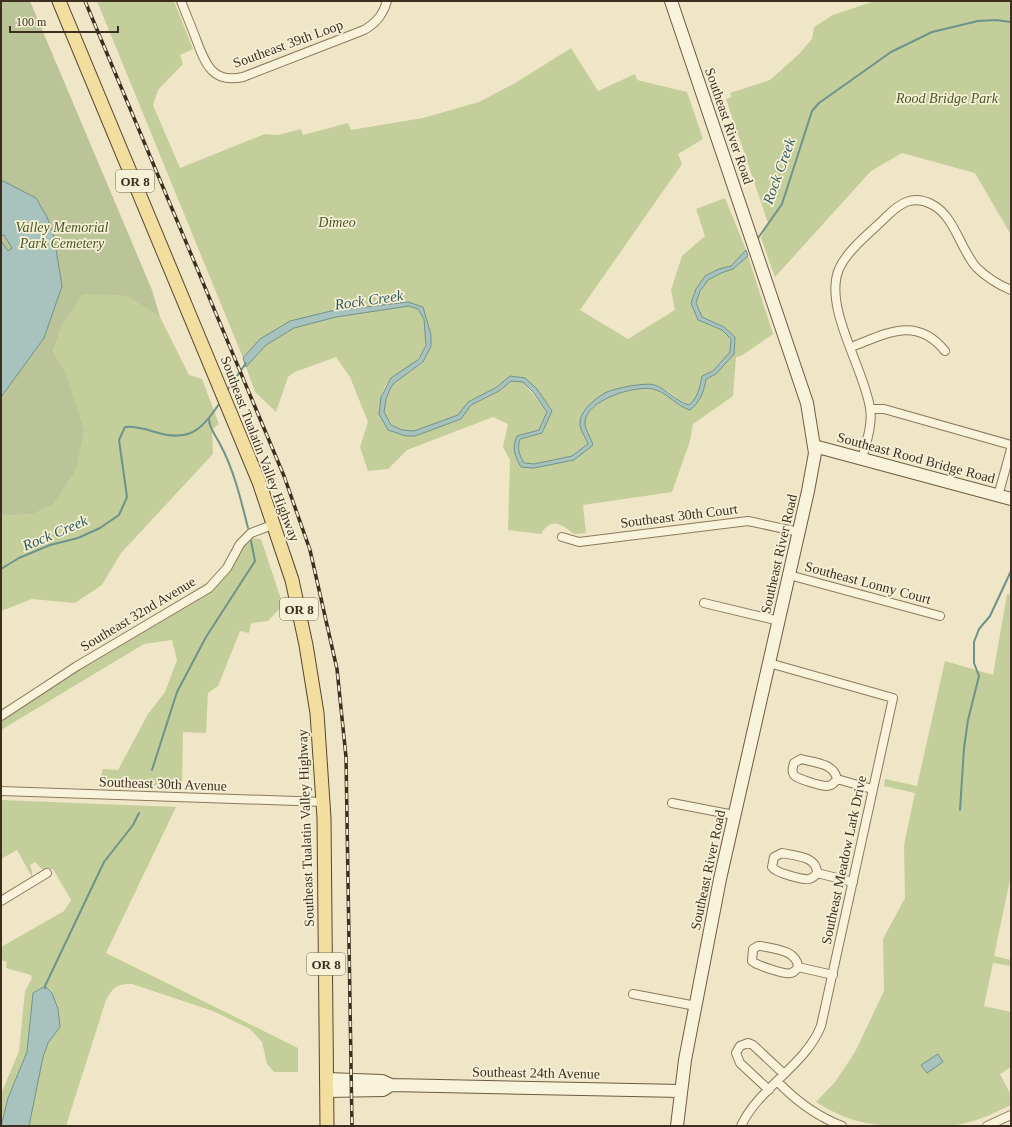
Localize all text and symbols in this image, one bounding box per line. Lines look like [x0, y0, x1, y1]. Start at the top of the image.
scale bar [10, 8, 118, 34]
text: 100 m [16, 15, 47, 29]
street label: Southeast 39th Loop [231, 17, 345, 71]
street label: Southeast River Road [702, 66, 756, 186]
park label: Rood Bridge Park [895, 91, 999, 106]
water label: Rock Creek [759, 136, 798, 207]
road number: OR 8 [116, 170, 154, 192]
park label: Dimeo [317, 215, 356, 230]
park label: Valley Memorial Park Cemetery [16, 220, 109, 251]
water label: Rock Creek [333, 287, 405, 313]
street label: Southeast Tualatin Valley Highway [218, 354, 302, 544]
street label: Southeast Rood Bridge Road [835, 430, 997, 486]
street label: Southeast River Road [758, 493, 800, 615]
street label: Southeast 30th Court [619, 501, 739, 531]
water label: Rock Creek [19, 512, 90, 554]
street label: Southeast Lonny Court [803, 559, 933, 607]
street label: Southeast 32nd Avenue [78, 574, 198, 654]
road number: OR 8 [280, 598, 318, 620]
street label: Southeast Tualatin Valley Highway [295, 729, 317, 927]
street label: Southeast 30th Avenue [99, 774, 227, 794]
street label: Southeast Meadow Lark Drive [819, 774, 869, 946]
street label: Southeast River Road [688, 809, 728, 931]
road number: OR 8 [307, 953, 345, 975]
street label: Southeast 24th Avenue [472, 1064, 600, 1082]

